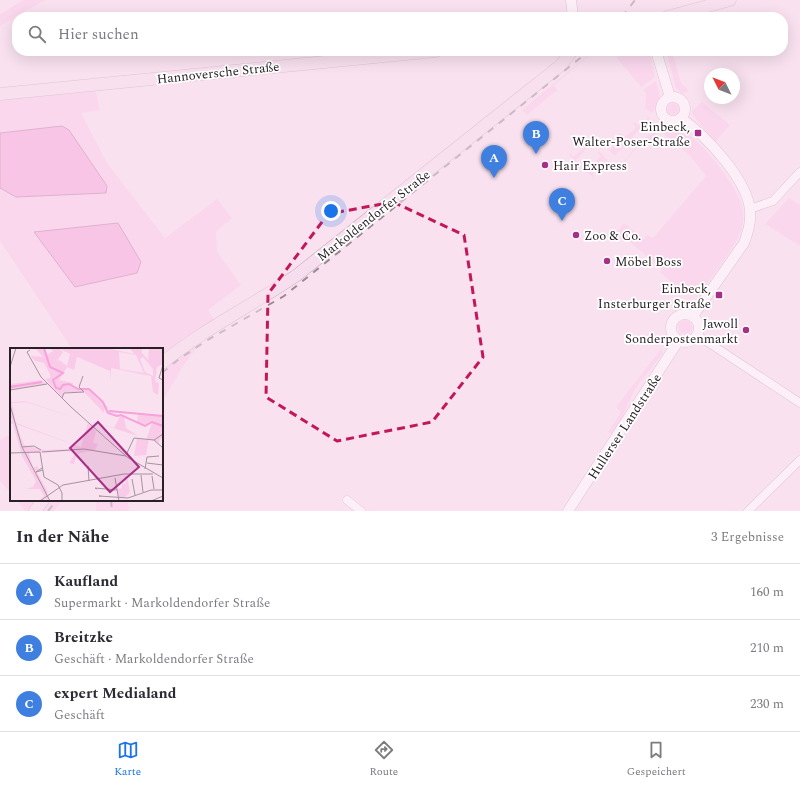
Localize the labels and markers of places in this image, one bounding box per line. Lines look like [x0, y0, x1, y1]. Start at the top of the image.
place label: Einbeck, Walter-Poser-Straße [572, 117, 690, 152]
pin: B [523, 121, 549, 154]
marker: Einbeck, Walter-Poser-Straße [693, 128, 703, 138]
pin: A [481, 145, 507, 178]
place label: Hair Express [553, 156, 627, 176]
marker: Hair Express [540, 160, 550, 170]
pin: C [549, 188, 575, 221]
place label: Zoo & Co. [584, 226, 641, 246]
marker: Zoo & Co. [571, 230, 581, 240]
place label: Möbel Boss [615, 252, 682, 272]
marker: Möbel Boss [602, 256, 612, 266]
place label: Einbeck, Insterburger Straße [598, 279, 711, 314]
marker: Einbeck, Insterburger Straße [714, 290, 724, 300]
place label: Jawoll Sonderpostenmarkt [625, 314, 738, 349]
marker: Jawoll Sonderpostenmarkt [741, 325, 751, 335]

